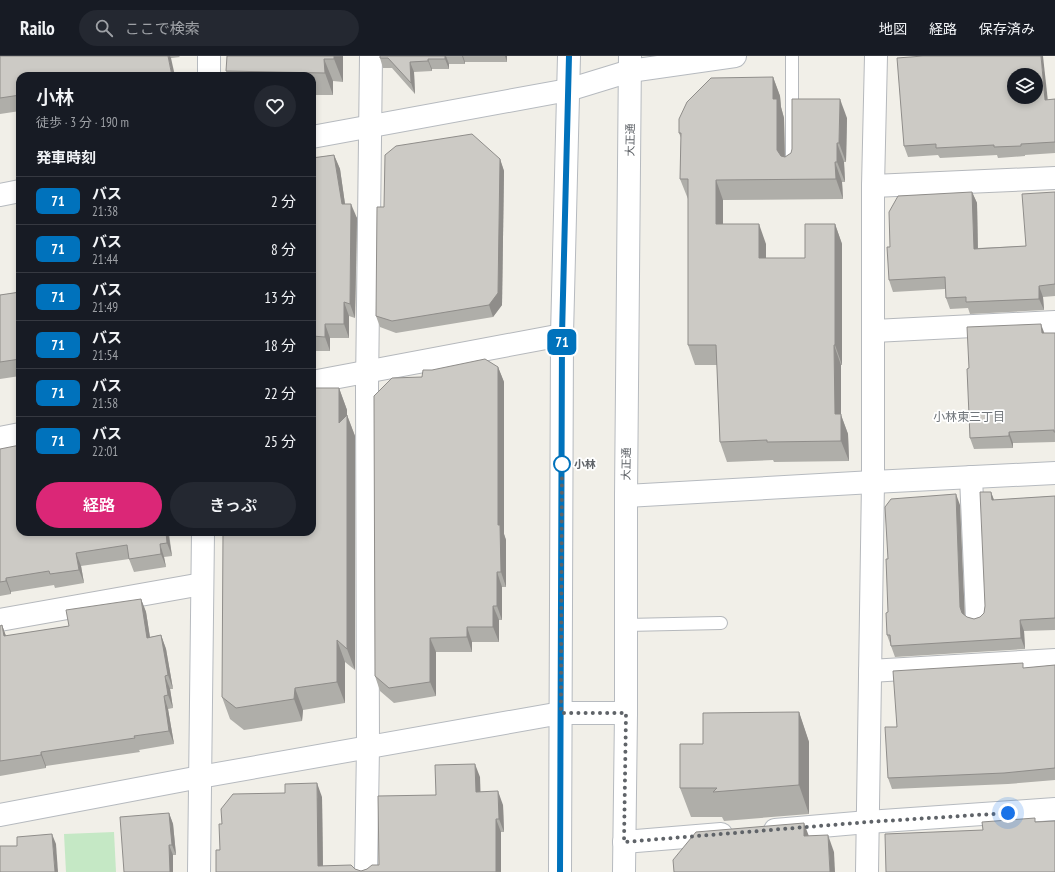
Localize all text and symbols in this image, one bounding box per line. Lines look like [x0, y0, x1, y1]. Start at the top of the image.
search box [79, 10, 359, 46]
text: Railo [20, 16, 55, 40]
icon: search [93, 17, 115, 39]
text: ここで検索 [125, 19, 200, 38]
text: 地図 [879, 20, 907, 38]
text: 経路 [929, 20, 957, 38]
text: 保存済み [979, 20, 1035, 38]
map controls [1007, 68, 1043, 104]
button: layers [1007, 68, 1043, 104]
text: 小林 [36, 85, 74, 109]
button: heart [254, 85, 296, 127]
text: 徒歩 · 3 分 · 190 m [36, 114, 129, 131]
street label: 大正通 [623, 123, 637, 157]
text: 発車時刻 [36, 148, 96, 167]
text: バス [92, 184, 122, 203]
text: 71 [51, 192, 65, 210]
text: 2 分 [271, 192, 296, 211]
text: 21:38 [92, 203, 118, 220]
text: バス [92, 232, 122, 251]
text: 71 [51, 240, 65, 258]
text: 8 分 [271, 240, 296, 259]
text: 21:44 [92, 251, 118, 268]
text: バス [92, 280, 122, 299]
text: 71 [51, 288, 65, 306]
text: 13 分 [264, 288, 296, 307]
text: 21:49 [92, 299, 118, 316]
text: バス [92, 328, 122, 347]
line badge: 71 [544, 329, 580, 355]
text: 71 [555, 333, 569, 351]
text: 71 [51, 336, 65, 354]
text: 18 分 [264, 336, 296, 355]
text: 21:54 [92, 347, 118, 364]
text: バス [92, 376, 122, 395]
text: 71 [51, 384, 65, 402]
text: 22 分 [264, 384, 296, 403]
text: 21:58 [92, 395, 118, 412]
district label: 小林東三丁目 [933, 409, 1005, 424]
text: バス [92, 424, 122, 443]
text: 71 [51, 432, 65, 450]
text: 25 分 [264, 432, 296, 451]
text: 22:01 [92, 443, 118, 460]
street label: 大正通 [619, 447, 633, 481]
marker: 小林 [553, 455, 571, 473]
place label: 小林 [574, 457, 596, 471]
button: 経路 [36, 482, 162, 528]
button: きっぷ [170, 482, 296, 528]
your location [998, 803, 1018, 823]

